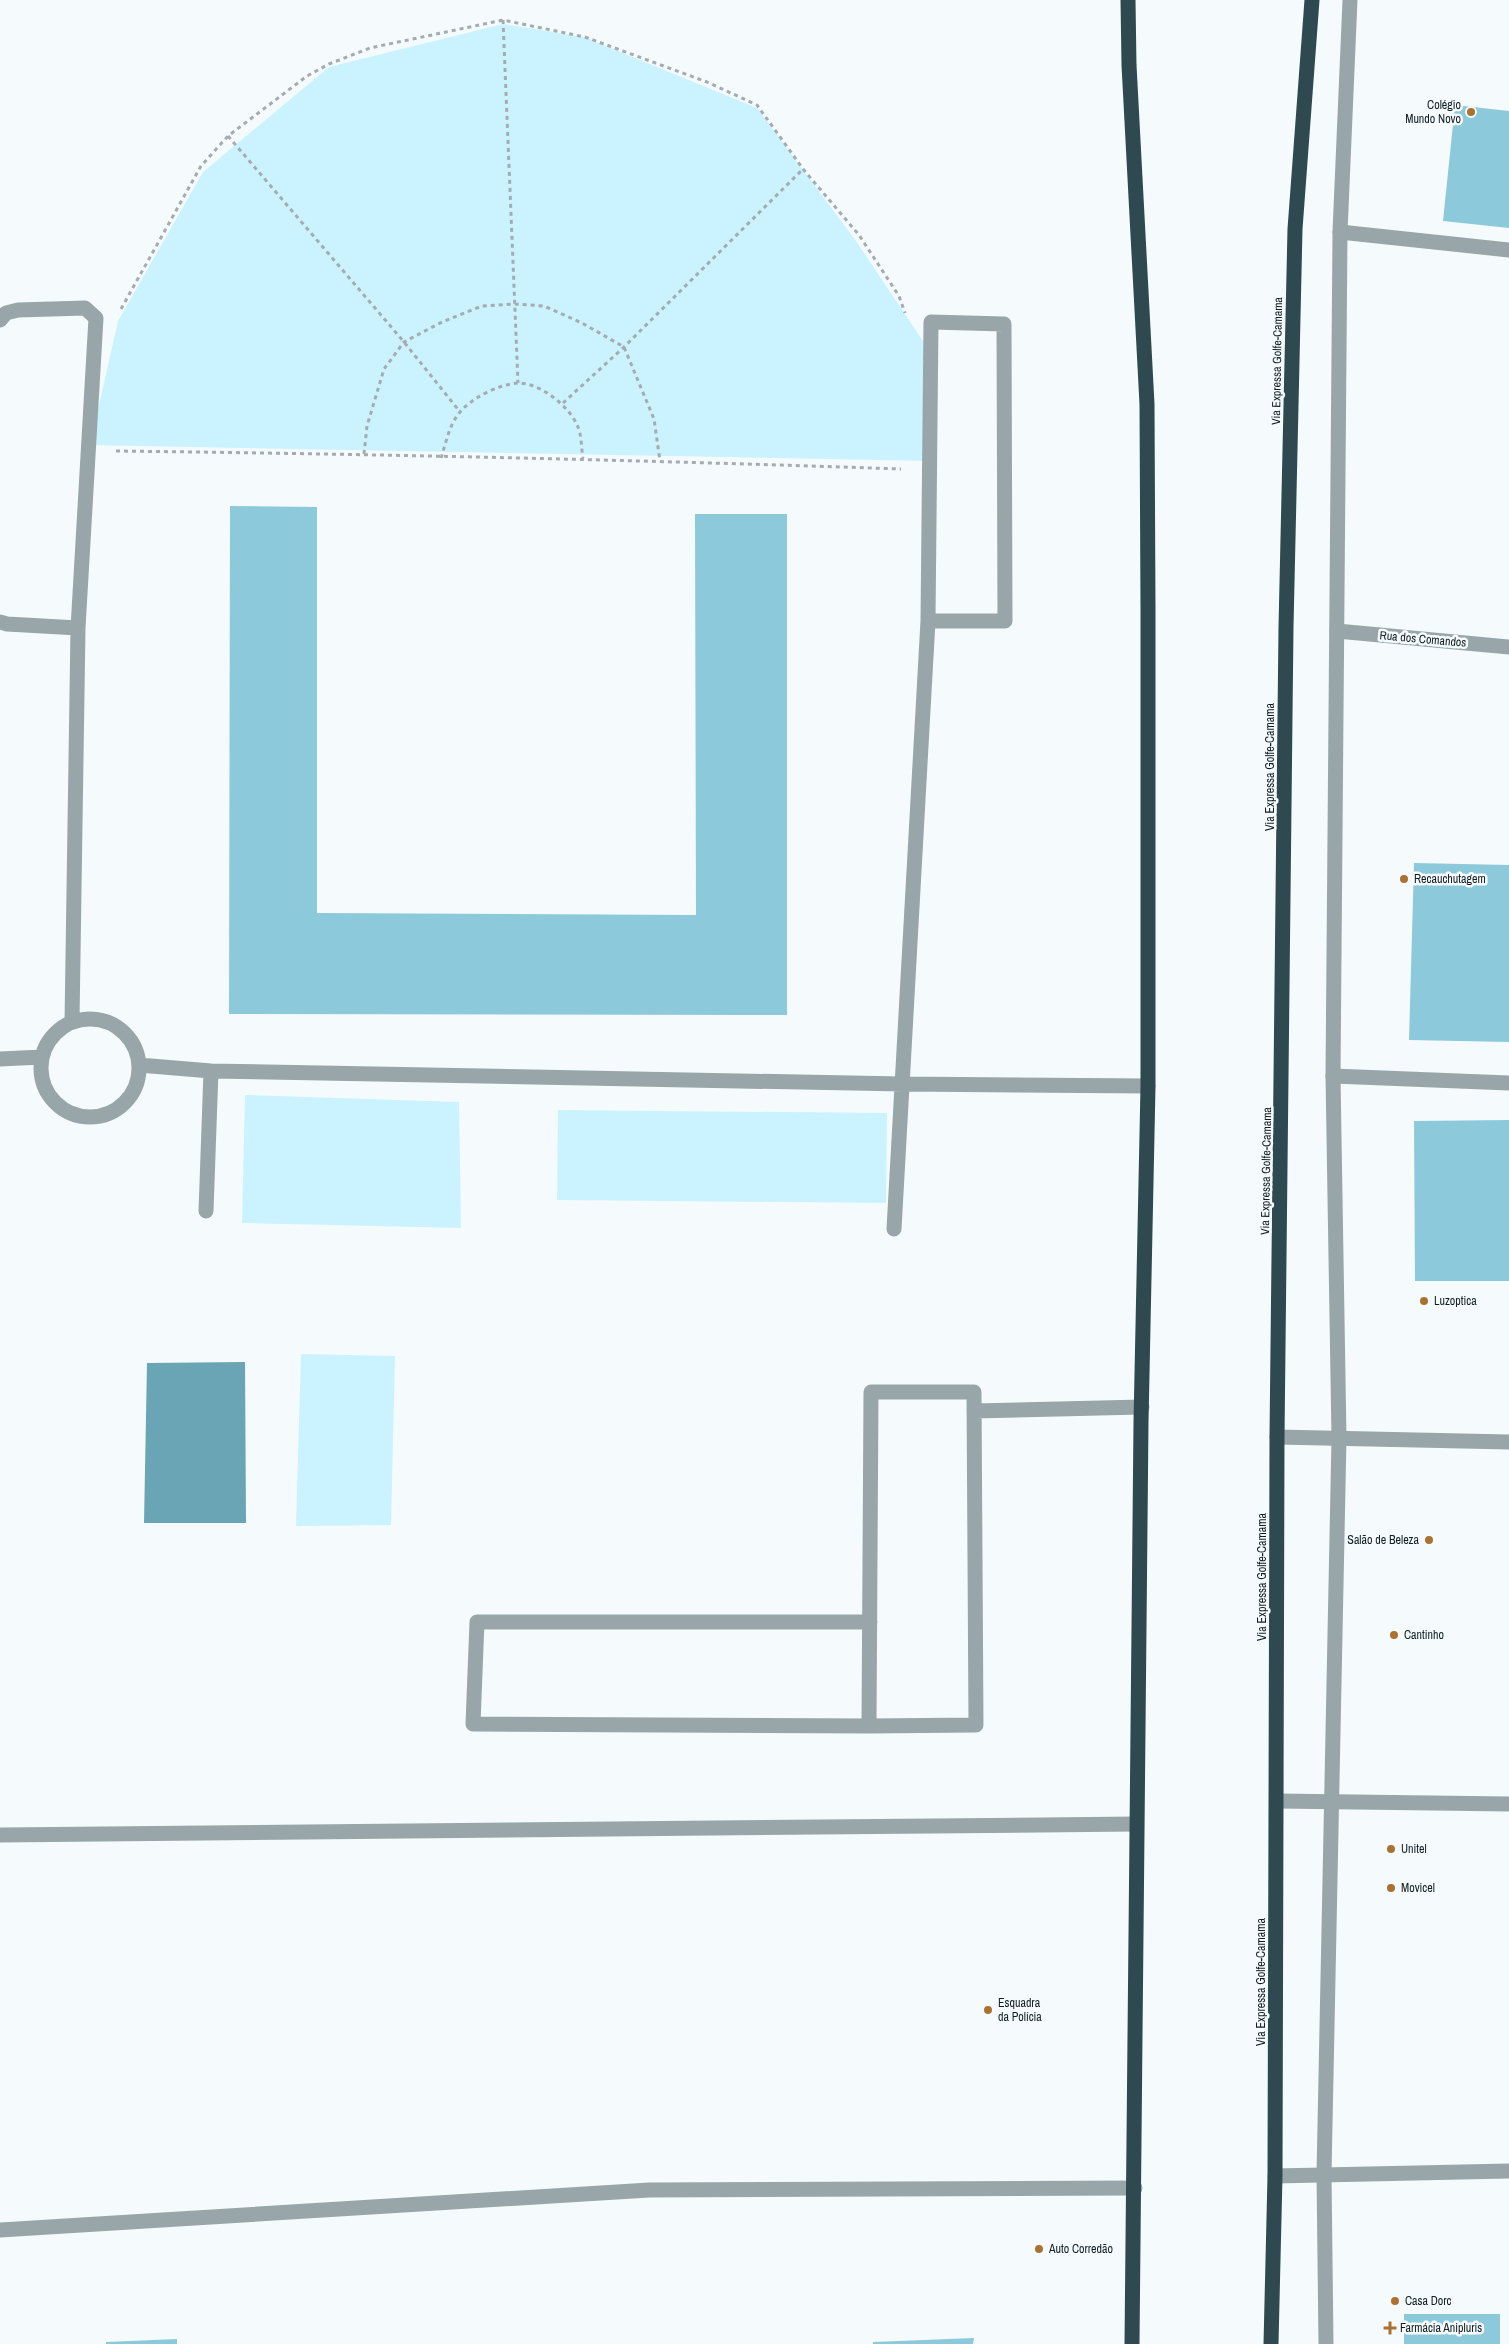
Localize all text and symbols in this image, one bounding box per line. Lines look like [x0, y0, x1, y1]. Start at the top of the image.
place label: Colégio Mundo Novo [1405, 97, 1461, 127]
marker: Colégio Mundo Novo [1465, 106, 1477, 118]
street label: Via Expressa Golfe-Camama [1268, 296, 1286, 425]
street label: Rua dos Comandos [1379, 627, 1467, 651]
street label: Via Expressa Golfe-Camama [1262, 703, 1278, 831]
place label: Recauchutagem [1414, 871, 1486, 887]
marker: Recauchutagem [1398, 873, 1410, 885]
street label: Via Expressa Golfe-Camama [1257, 1106, 1275, 1235]
place label: Luzoptica [1434, 1293, 1477, 1309]
marker: Luzoptica [1418, 1295, 1430, 1307]
street label: Via Expressa Golfe-Camama [1254, 1513, 1270, 1641]
place label: Salão de Beleza [1347, 1532, 1420, 1548]
marker: Salão de Beleza [1423, 1534, 1435, 1546]
place label: Cantinho [1404, 1627, 1444, 1643]
marker: Cantinho [1388, 1629, 1400, 1641]
place label: Unitel [1401, 1841, 1427, 1857]
marker: Unitel [1385, 1843, 1397, 1855]
place label: Movicel [1401, 1880, 1435, 1896]
marker: Movicel [1385, 1882, 1397, 1894]
street label: Via Expressa Golfe-Camama [1253, 1918, 1269, 2046]
place label: Esquadra da Polícia [998, 1995, 1042, 2025]
marker: Esquadra da Polícia [982, 2004, 994, 2016]
place label: Auto Corredão [1048, 2241, 1113, 2257]
marker: Auto Corredão [1033, 2243, 1045, 2255]
place label: Casa Dorc [1405, 2293, 1452, 2309]
marker: Casa Dorc [1389, 2295, 1401, 2307]
place label: Farmácia Anipluris [1400, 2320, 1482, 2336]
marker: Farmácia Anipluris [1384, 2322, 1396, 2334]

